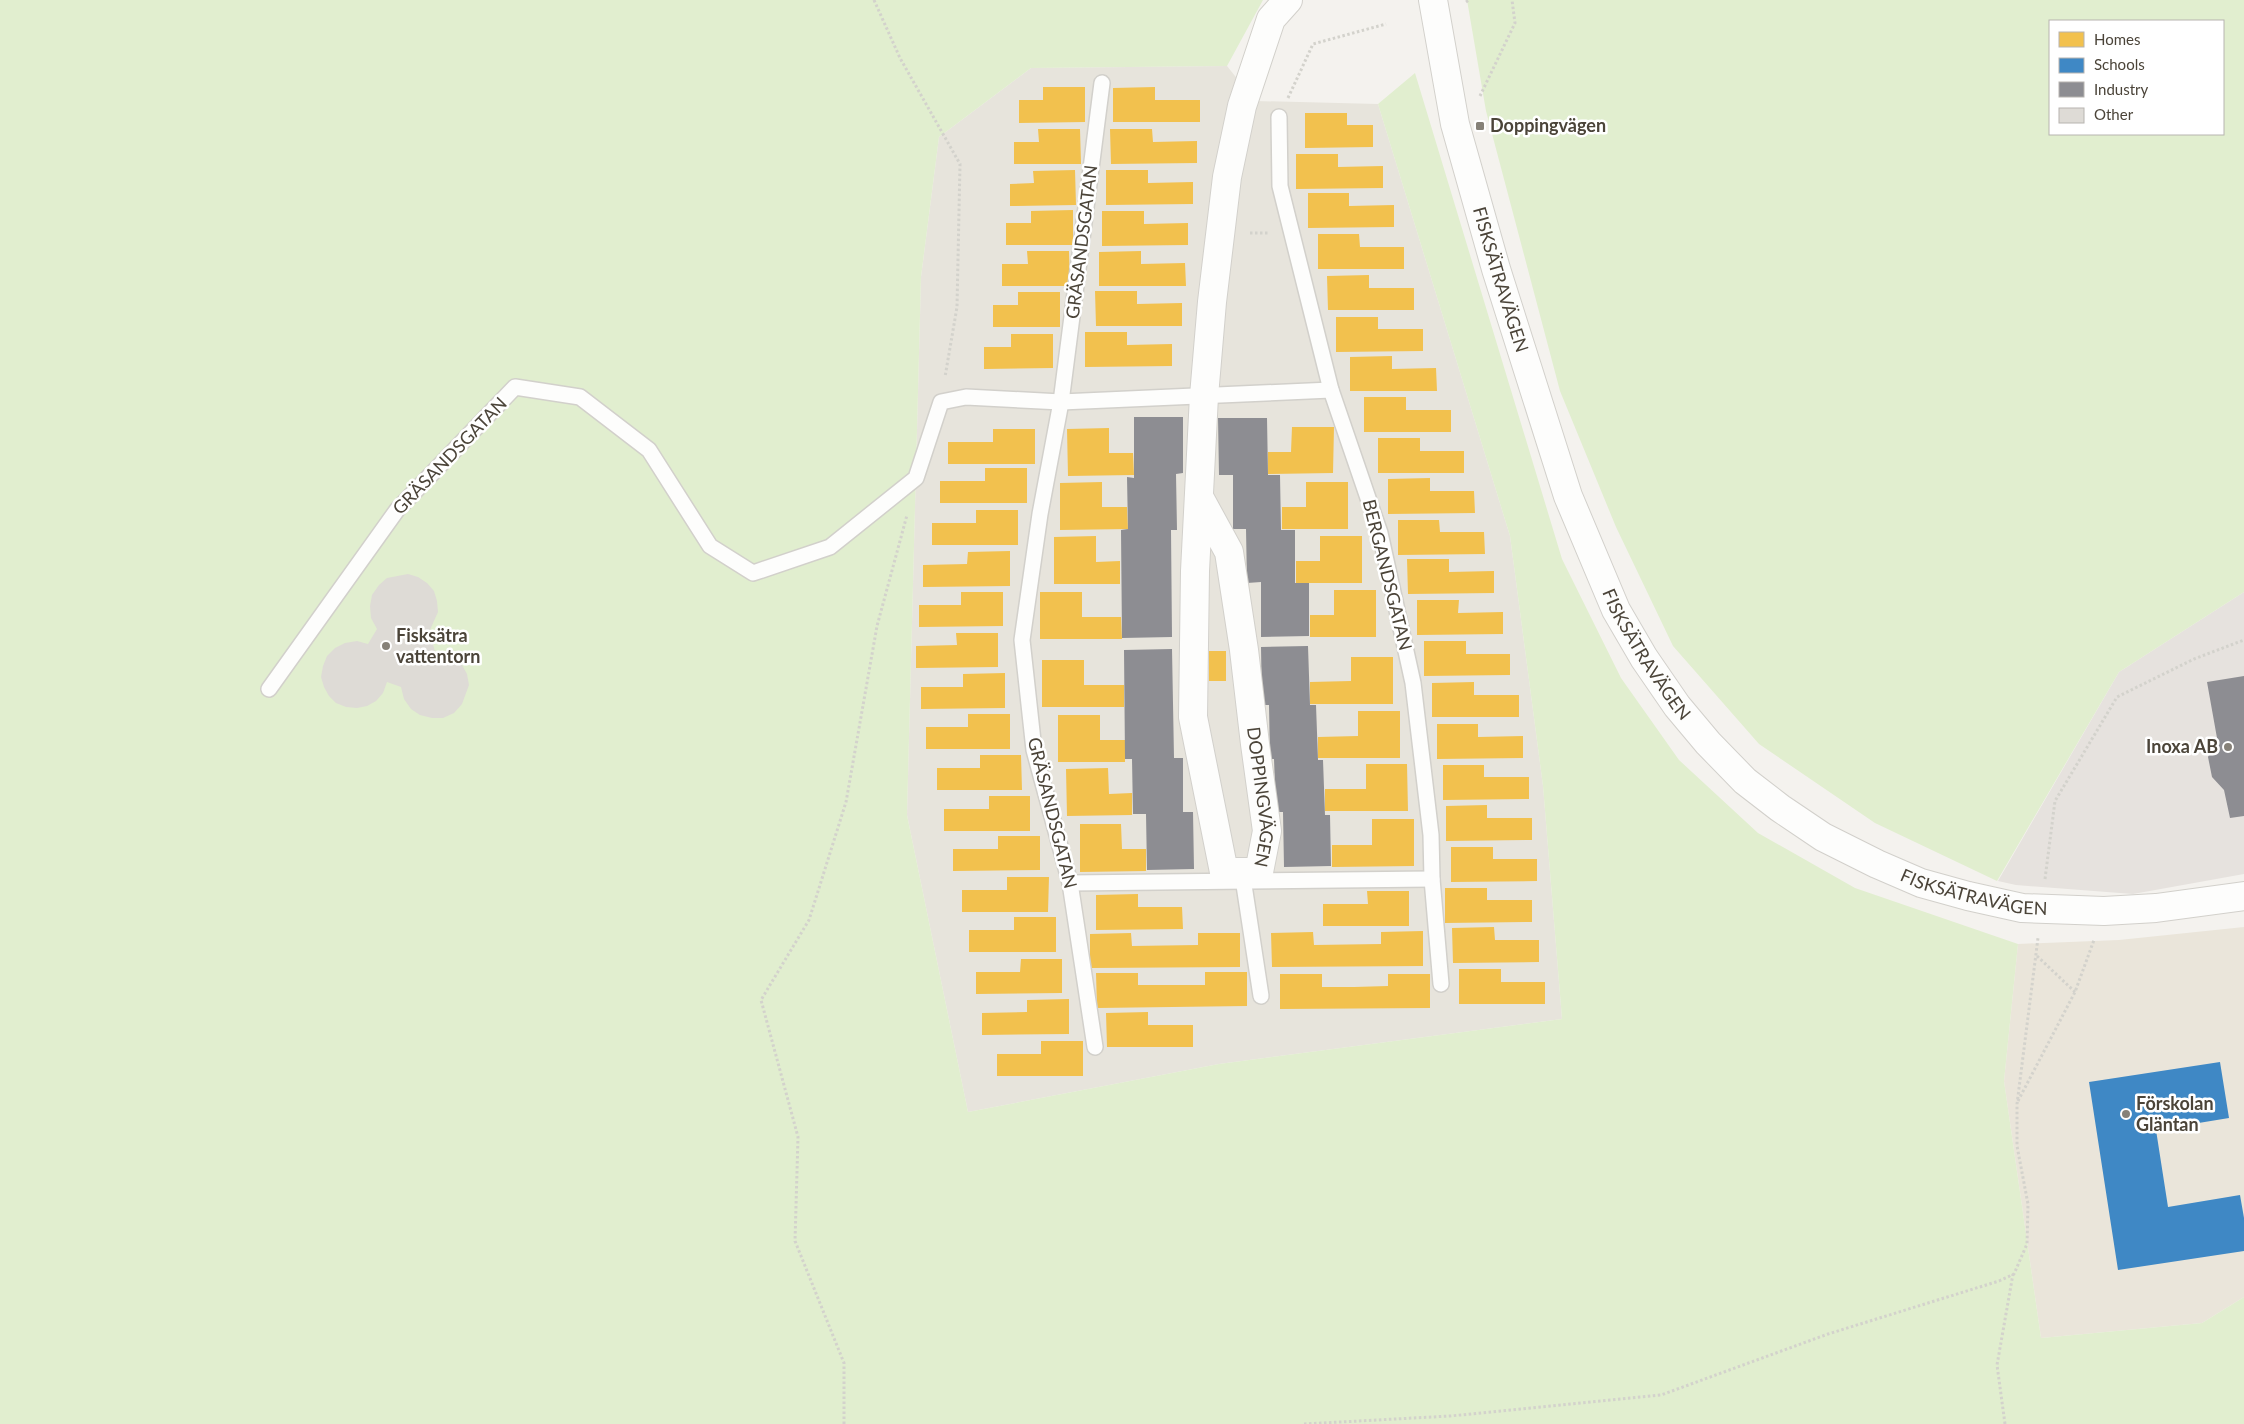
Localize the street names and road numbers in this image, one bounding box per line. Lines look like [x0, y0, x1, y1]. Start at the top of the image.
street label: GRÄSANDSGATAN [1061, 164, 1101, 320]
street label: FISKSÄTRAVÄGEN [1469, 204, 1534, 355]
street label: GRÄSANDSGATAN [388, 392, 511, 519]
street label: BERGANDSGATAN [1359, 497, 1417, 653]
street label: FISKSÄTRAVÄGEN [1598, 585, 1696, 724]
street label: DOPPINGVÄGEN [1243, 725, 1279, 869]
street label: GRÄSANDSGATAN [1024, 735, 1082, 891]
street label: FISKSÄTRAVÄGEN [1897, 863, 2048, 919]

